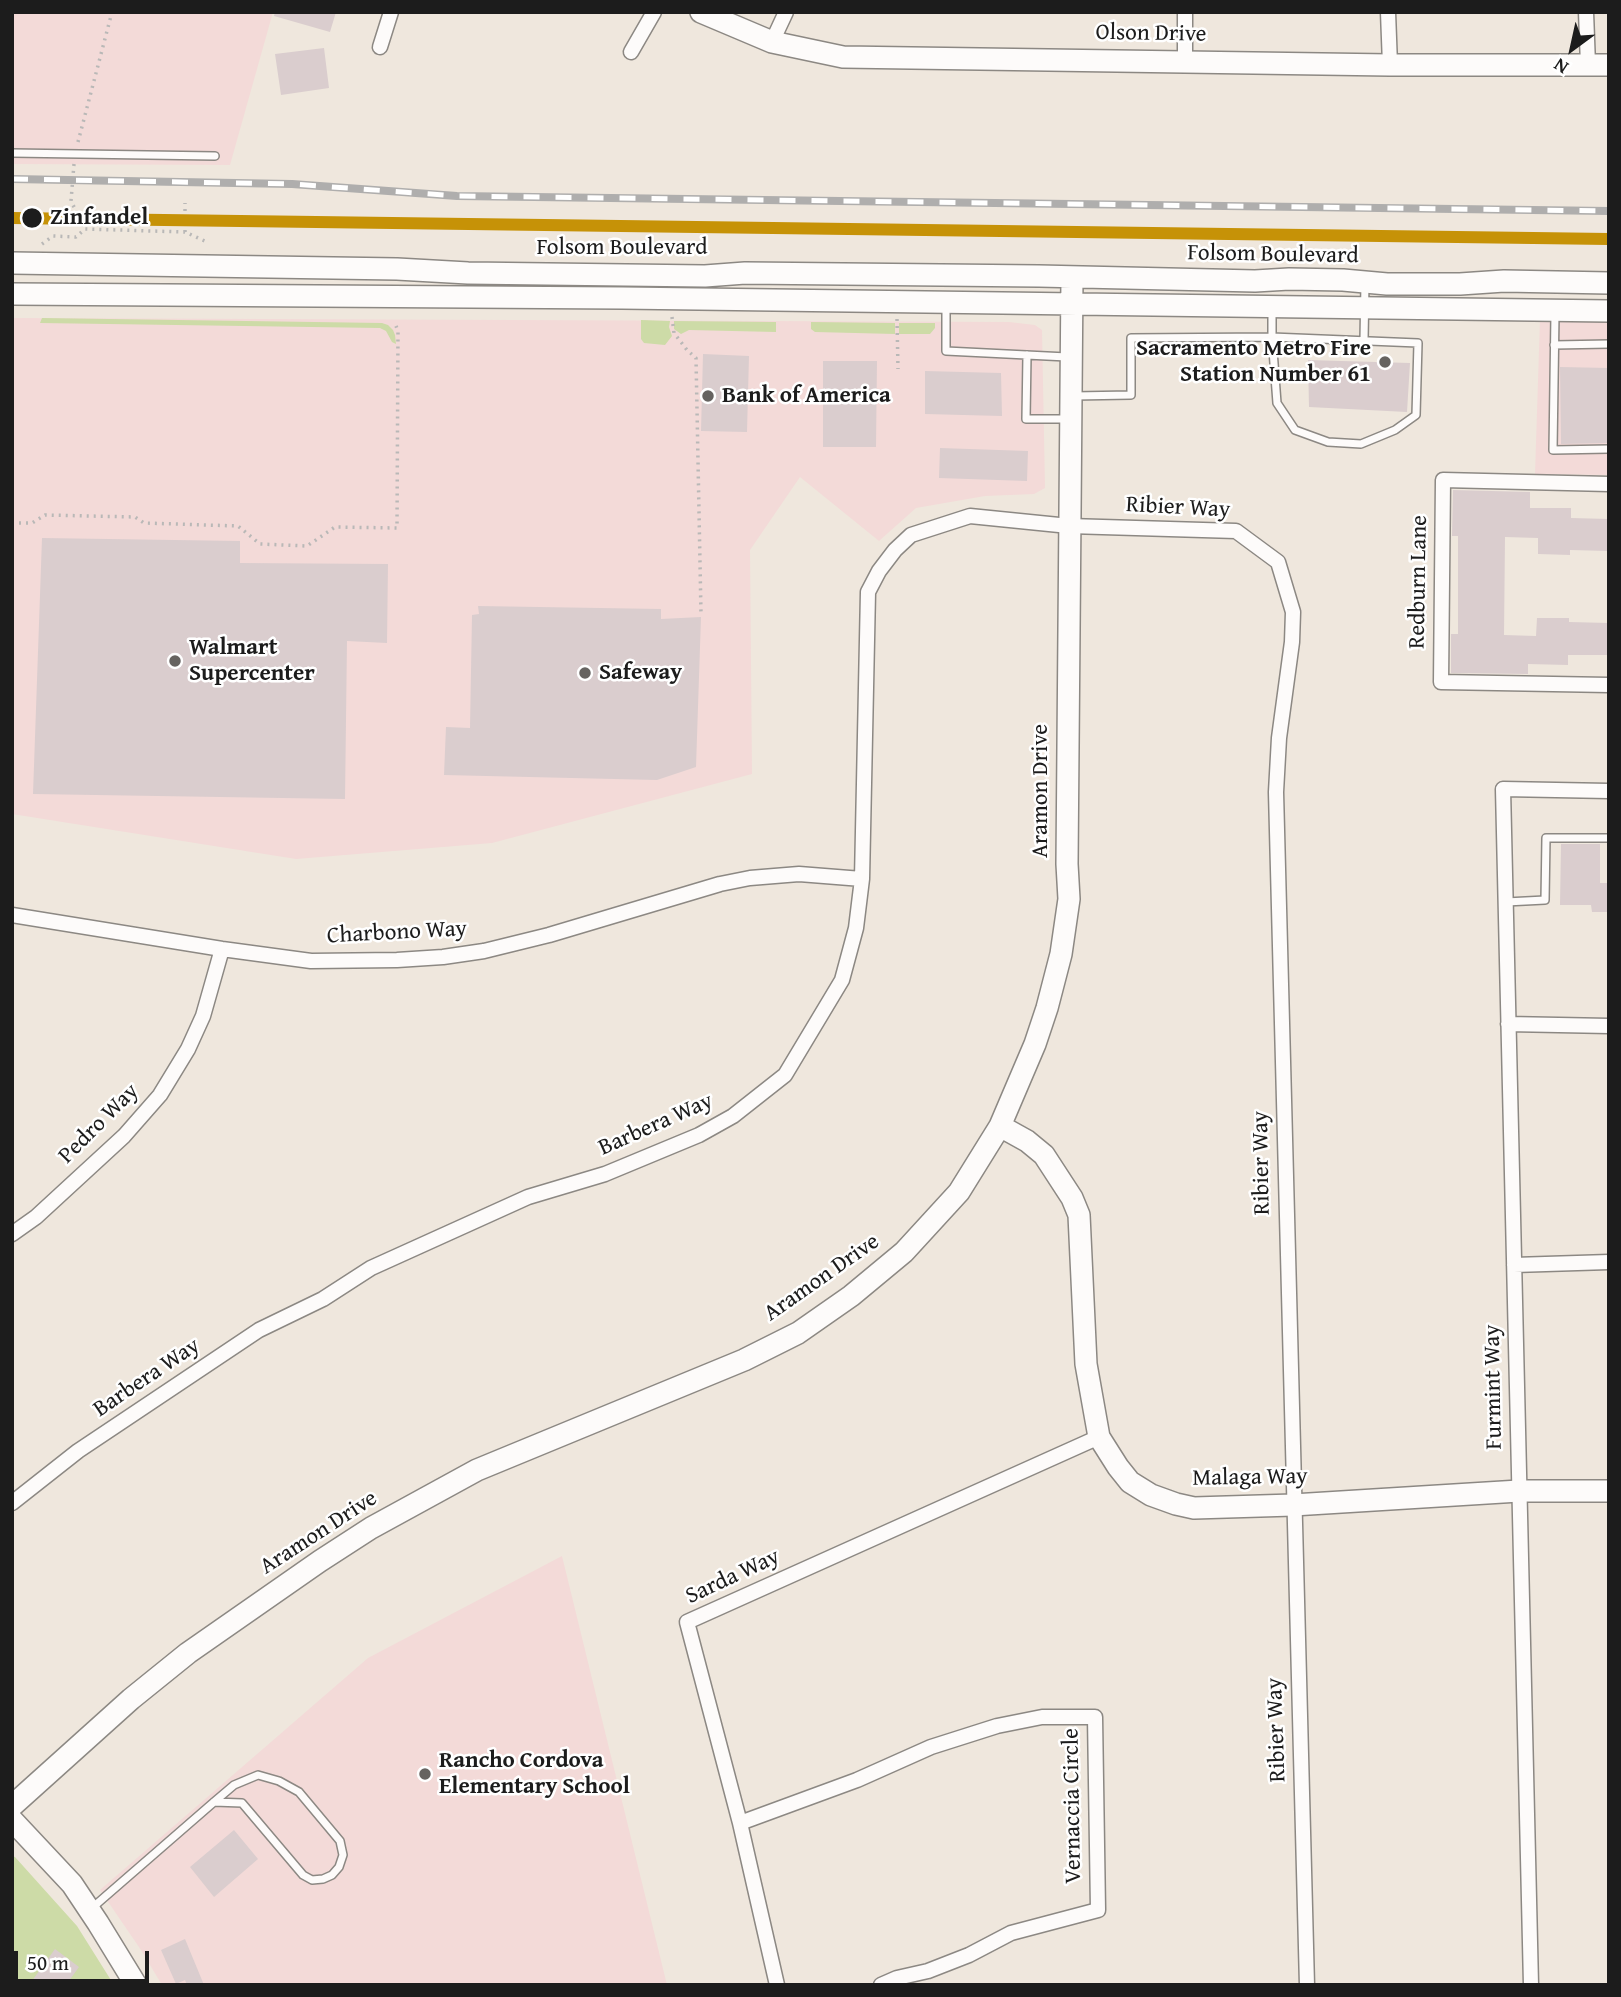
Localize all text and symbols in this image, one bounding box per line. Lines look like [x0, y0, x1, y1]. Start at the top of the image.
north arrow [1537, 14, 1607, 84]
street label: Olson Drive [1095, 19, 1207, 49]
text: N [1548, 51, 1574, 82]
place label: Zinfandel [50, 204, 148, 232]
marker: Zinfandel [20, 206, 44, 230]
street label: Folsom Boulevard [536, 234, 708, 262]
street label: Folsom Boulevard [1187, 240, 1359, 270]
place label: Sacramento Metro Fire Station Number 61 [1136, 335, 1371, 389]
marker: Sacramento Metro Fire Station Number 61 [1377, 354, 1393, 370]
place label: Bank of America [722, 382, 891, 410]
marker: Bank of America [700, 388, 716, 404]
street label: Ribier Way [1125, 491, 1231, 525]
street label: Redburn Lane [1404, 515, 1434, 649]
place label: Walmart Supercenter [189, 634, 315, 688]
marker: Walmart Supercenter [167, 653, 183, 669]
place label: Safeway [599, 659, 682, 687]
marker: Safeway [577, 665, 593, 681]
street label: Aramon Drive [1027, 724, 1055, 858]
street label: Charbono Way [326, 916, 468, 950]
street label: Pedro Way [53, 1078, 145, 1170]
street label: Barbera Way [595, 1088, 717, 1162]
street label: Ribier Way [1247, 1111, 1277, 1215]
street label: Aramon Drive [759, 1228, 885, 1328]
street label: Furmint Way [1479, 1324, 1509, 1450]
street label: Barbera Way [89, 1332, 205, 1424]
street label: Malaga Way [1192, 1463, 1308, 1493]
street label: Aramon Drive [255, 1485, 383, 1581]
street label: Sarda Way [682, 1543, 784, 1611]
street label: Ribier Way [1261, 1677, 1293, 1783]
street label: Vernaccia Circle [1058, 1728, 1088, 1884]
place label: Rancho Cordova Elementary School [439, 1747, 630, 1801]
marker: Rancho Cordova Elementary School [417, 1766, 433, 1782]
scale bar [18, 1938, 152, 1982]
text: 50 m [27, 1947, 69, 1978]

